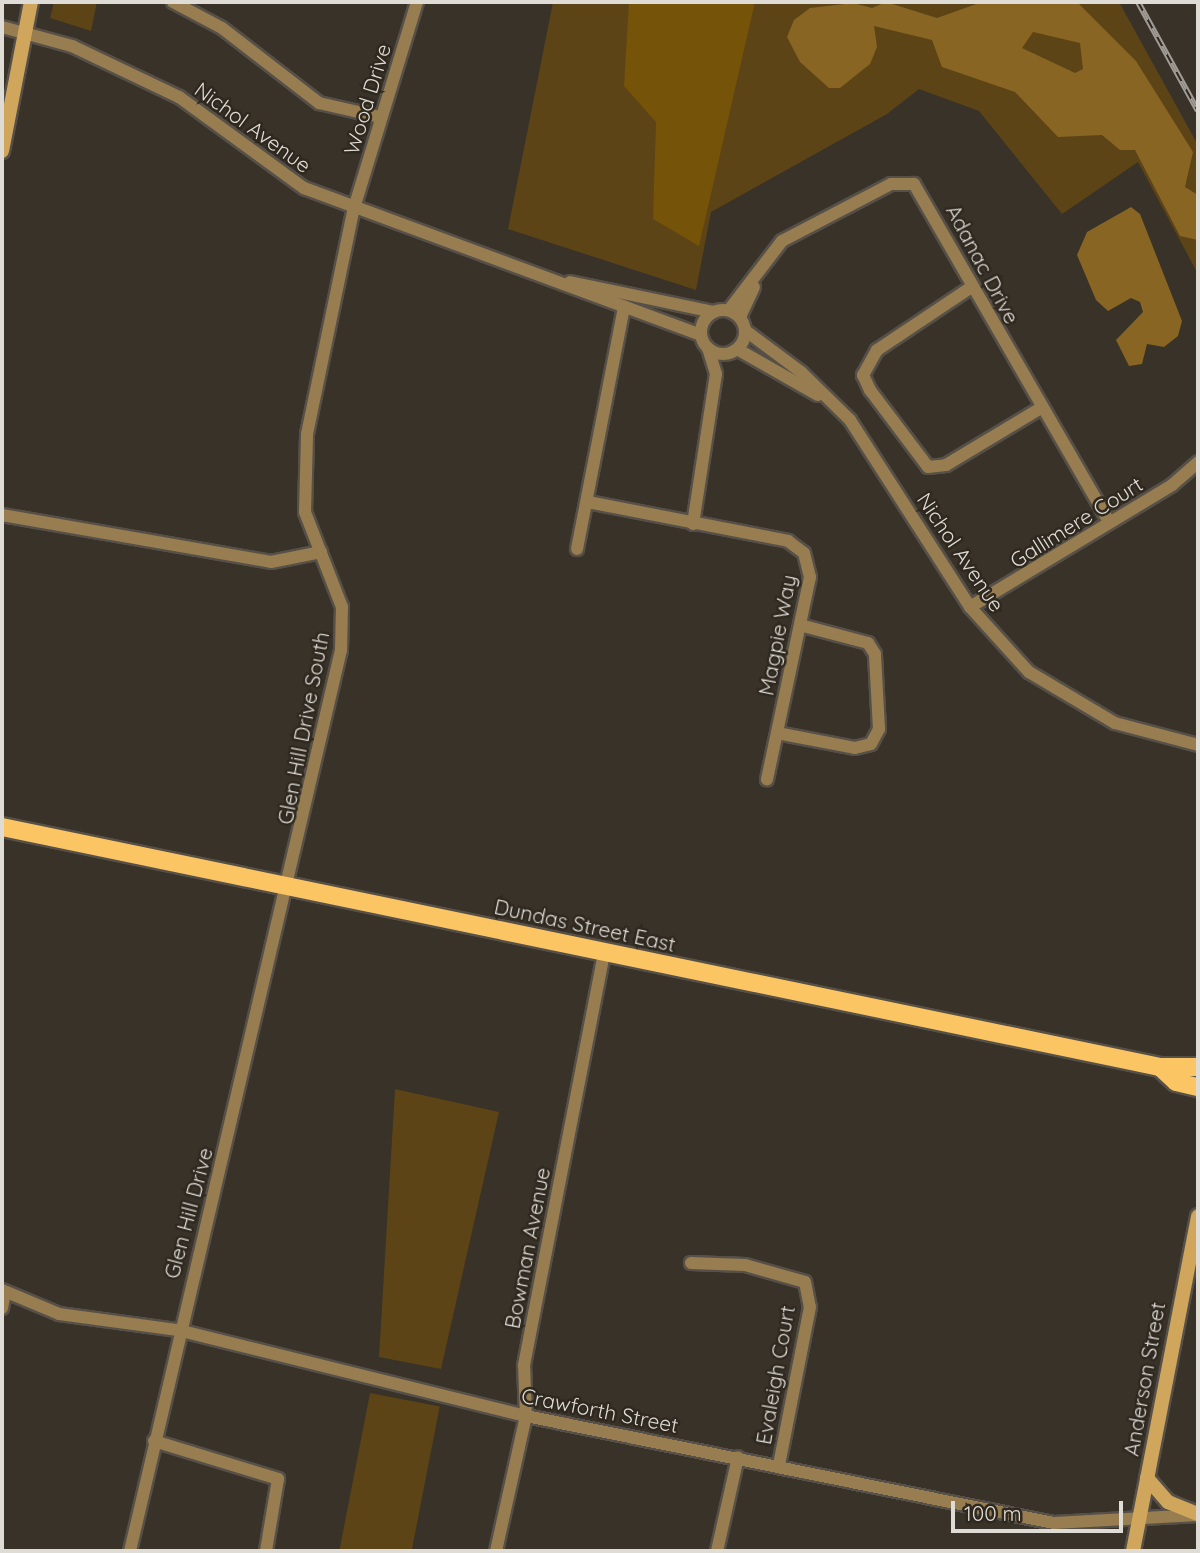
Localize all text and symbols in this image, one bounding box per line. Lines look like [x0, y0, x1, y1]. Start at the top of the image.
street label: Wood Drive [338, 41, 396, 157]
street label: Nichol Avenue [190, 76, 316, 178]
street label: Adanac Drive [941, 200, 1025, 328]
street label: Gallimere Court [1005, 471, 1147, 573]
street label: Nichol Avenue [912, 488, 1010, 616]
street label: Magpie Way [753, 572, 801, 698]
street label: Glen Hill Drive South [272, 630, 334, 826]
street label: Dundas Street East [492, 893, 678, 957]
street label: Glen Hill Drive [158, 1145, 218, 1281]
street label: Bowman Avenue [499, 1165, 555, 1331]
street label: Anderson Street [1118, 1300, 1170, 1458]
street label: Evaleigh Court [750, 1304, 800, 1446]
street label: Crawforth Street [519, 1382, 681, 1438]
scale bar [955, 1486, 1126, 1530]
text: 100 m [964, 1500, 1022, 1526]

